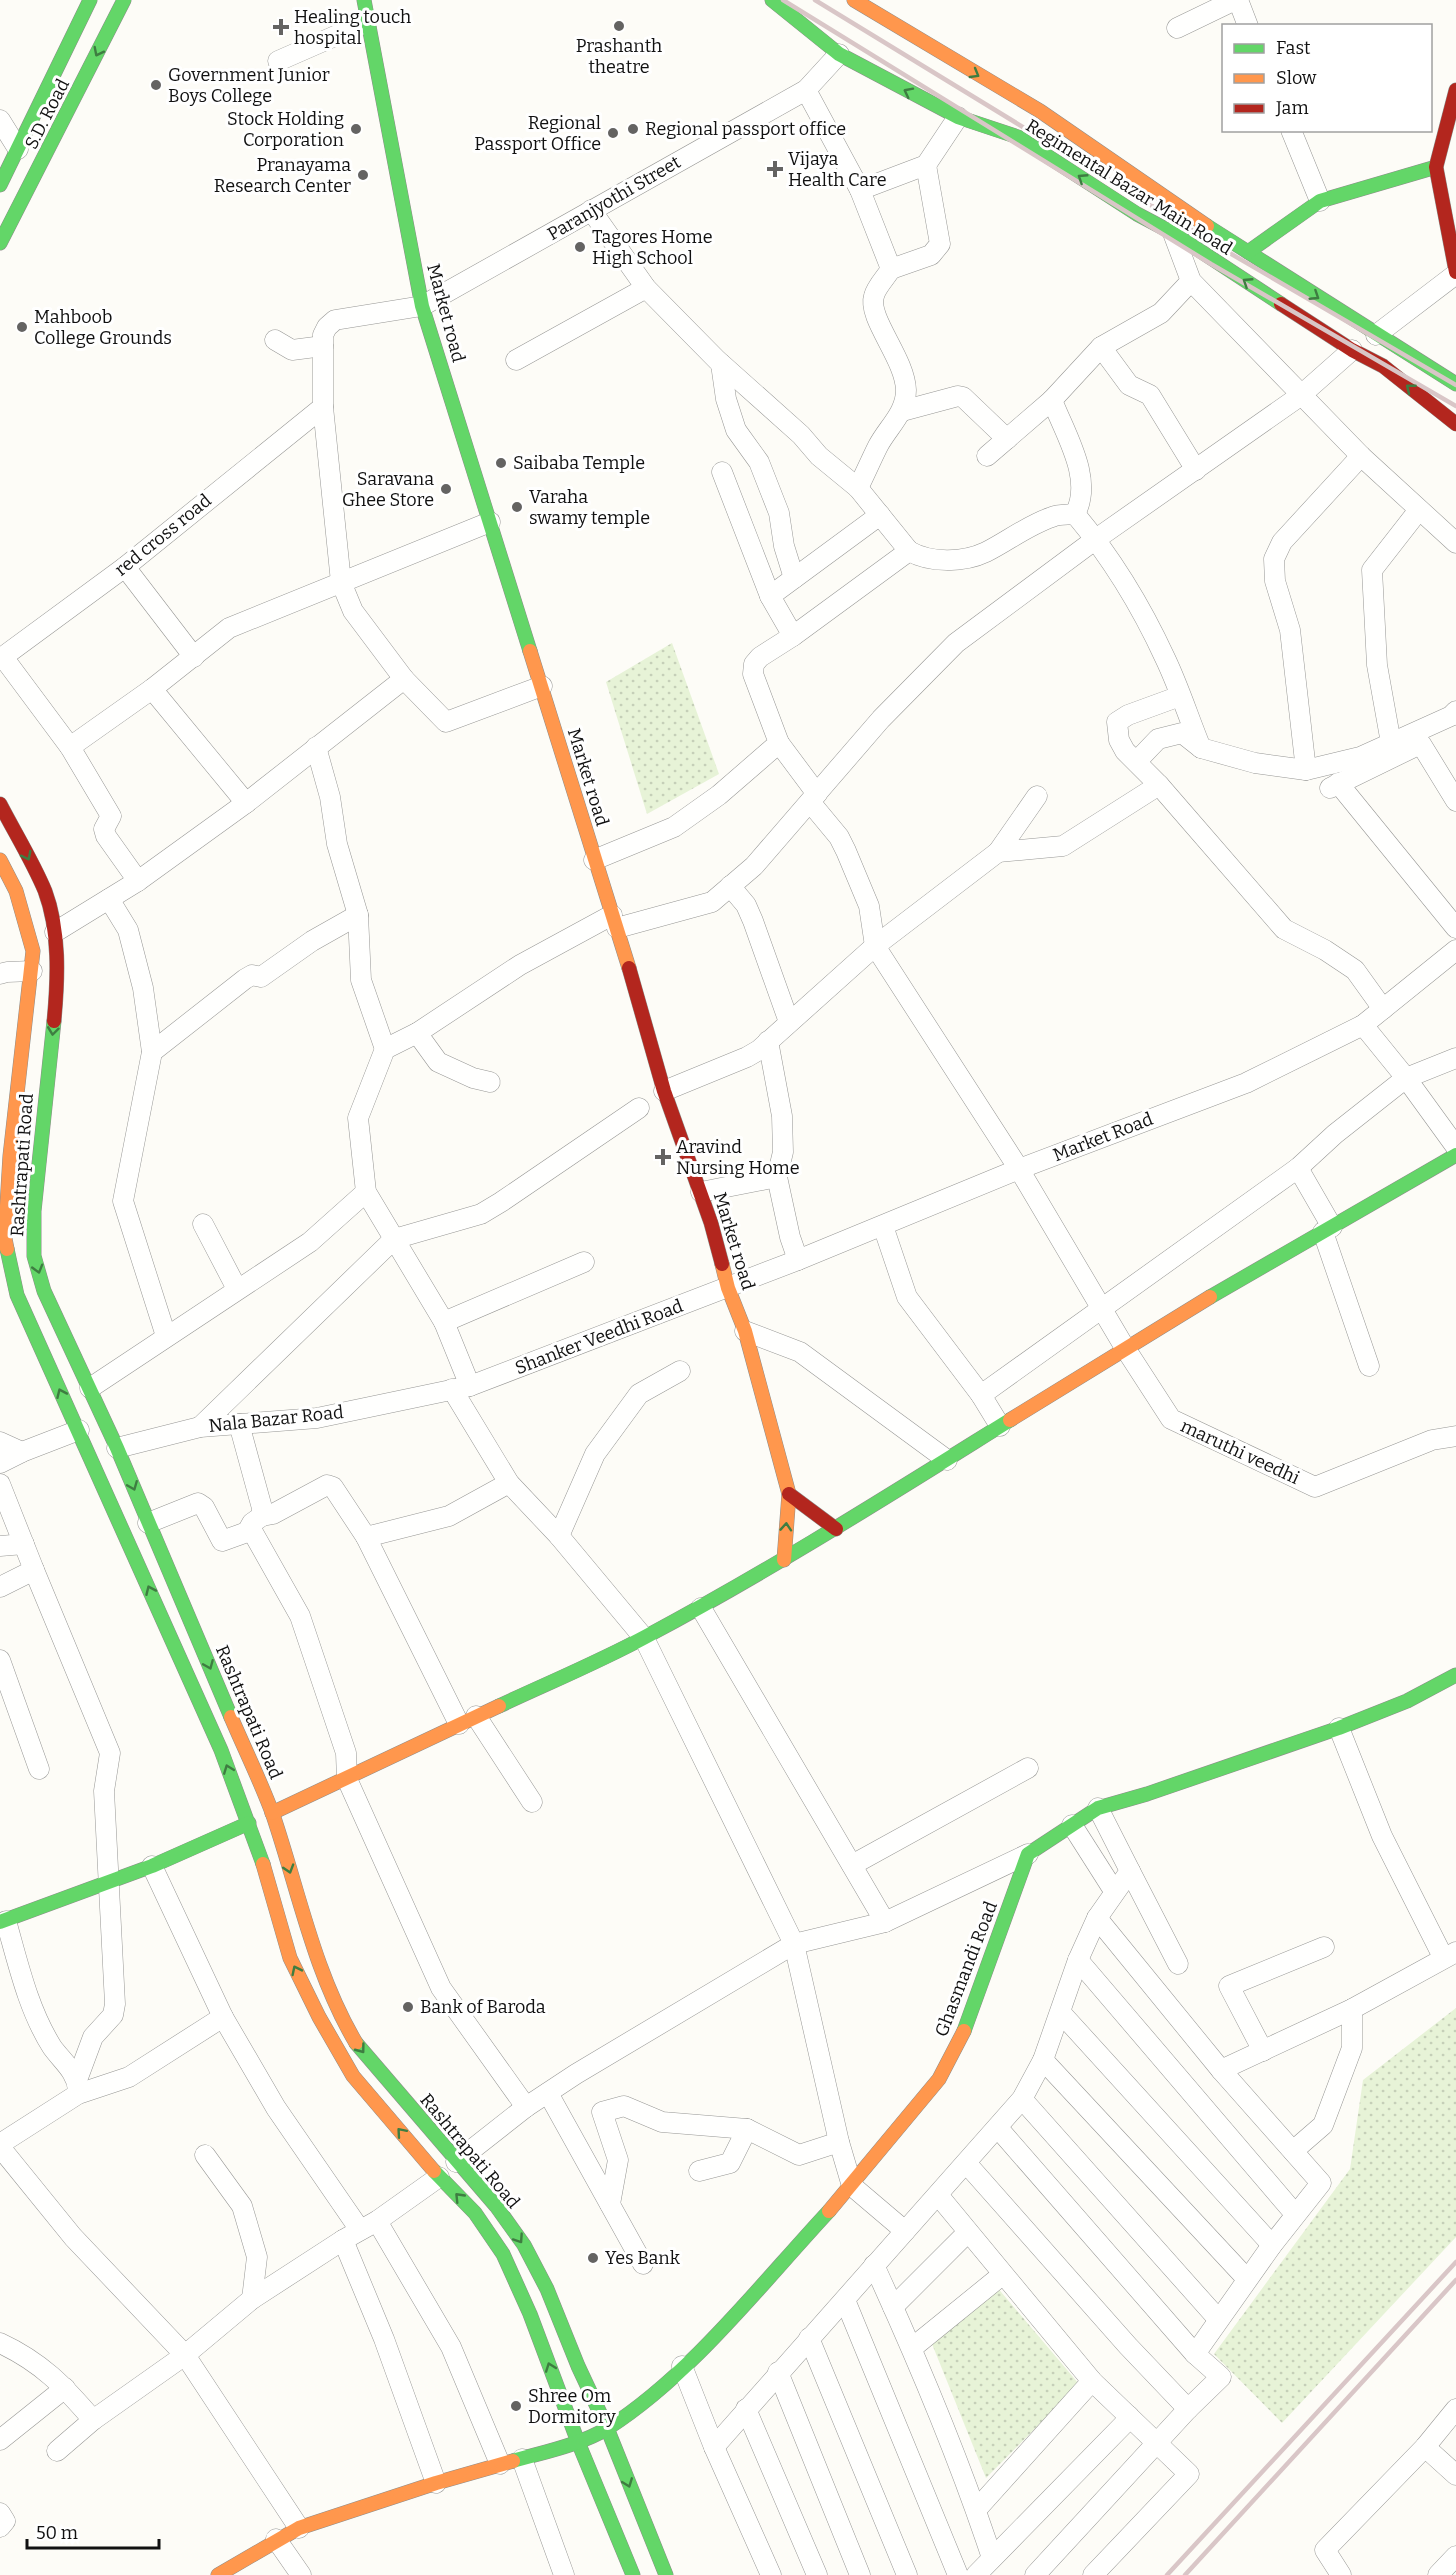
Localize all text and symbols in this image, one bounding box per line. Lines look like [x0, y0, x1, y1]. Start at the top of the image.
place label: Healing touch hospital [294, 6, 411, 49]
marker: Healing touch hospital [272, 18, 290, 36]
marker: Prashanth theatre [612, 19, 626, 33]
legend [1222, 24, 1432, 132]
place label: Prashanth theatre [576, 35, 662, 78]
text: Fast [1276, 37, 1311, 59]
one-way arrow [93, 46, 105, 57]
place label: Government Junior Boys College [168, 64, 330, 107]
one-way arrow [969, 67, 980, 79]
text: Slow [1276, 67, 1317, 89]
street label: S.D. Road [20, 75, 74, 153]
marker: Government Junior Boys College [149, 78, 163, 92]
one-way arrow [904, 87, 915, 99]
text: Jam [1275, 97, 1309, 119]
place label: Stock Holding Corporation [227, 108, 345, 151]
place label: Regional Passport Office [474, 112, 601, 155]
street label: Regimental Bazar Main Road [1022, 114, 1237, 260]
place label: Regional passport office [645, 118, 846, 140]
marker: Stock Holding Corporation [349, 122, 363, 136]
marker: Regional passport office [626, 122, 640, 136]
marker: Regional Passport Office [606, 126, 620, 140]
place label: Vijaya Health Care [788, 148, 887, 191]
street label: Paranjyothi Street [543, 151, 685, 245]
place label: Pranayama Research Center [214, 154, 351, 197]
marker: Vijaya Health Care [766, 160, 784, 178]
marker: Pranayama Research Center [356, 168, 370, 182]
one-way arrow [1078, 174, 1088, 186]
place label: Tagores Home High School [592, 226, 713, 269]
marker: Tagores Home High School [573, 240, 587, 254]
street label: Market road [422, 261, 470, 365]
one-way arrow [1243, 277, 1253, 289]
one-way arrow [1308, 289, 1319, 300]
place label: Mahboob College Grounds [34, 306, 172, 349]
marker: Mahboob College Grounds [15, 320, 29, 334]
one-way arrow [1406, 384, 1417, 395]
place label: Saibaba Temple [513, 452, 645, 474]
marker: Saibaba Temple [494, 456, 508, 470]
place label: Saravana Ghee Store [342, 468, 434, 511]
marker: Saravana Ghee Store [439, 482, 453, 496]
place label: Varaha swamy temple [529, 486, 650, 529]
street label: red cross road [110, 489, 216, 581]
marker: Varaha swamy temple [510, 500, 524, 514]
street label: Market road [563, 725, 613, 829]
one-way arrow [19, 850, 31, 861]
one-way arrow [47, 1027, 60, 1036]
street label: Rashtrapati Road [6, 1092, 38, 1237]
street label: Market Road [1050, 1108, 1156, 1166]
place label: Aravind Nursing Home [676, 1136, 800, 1179]
marker: Aravind Nursing Home [654, 1148, 672, 1166]
street label: Market road [709, 1189, 759, 1293]
one-way arrow [31, 1263, 43, 1274]
street label: Shanker Veedhi Road [512, 1295, 686, 1379]
one-way arrow [56, 1389, 68, 1400]
street label: Nala Bazar Road [207, 1401, 345, 1437]
street label: maruthi veedhi [1177, 1415, 1303, 1489]
one-way arrow [126, 1480, 138, 1491]
one-way arrow [780, 1522, 793, 1531]
one-way arrow [145, 1585, 157, 1596]
street label: Rashtrapati Road [211, 1642, 287, 1783]
one-way arrow [202, 1659, 214, 1670]
one-way arrow [223, 1764, 235, 1775]
one-way arrow [282, 1863, 294, 1874]
street label: Ghasmandi Road [930, 1898, 1002, 2040]
one-way arrow [292, 1965, 303, 1976]
place label: Bank of Baroda [420, 1996, 546, 2018]
marker: Bank of Baroda [401, 2000, 415, 2014]
one-way arrow [354, 2043, 365, 2054]
street label: Rashtrapati Road [416, 2089, 525, 2213]
one-way arrow [397, 2128, 408, 2139]
one-way arrow [455, 2193, 466, 2204]
one-way arrow [512, 2233, 523, 2244]
place label: Yes Bank [605, 2247, 681, 2269]
marker: Yes Bank [586, 2251, 600, 2265]
one-way arrow [545, 2362, 557, 2373]
place label: Shree Om Dormitory [528, 2385, 616, 2428]
marker: Shree Om Dormitory [509, 2399, 523, 2413]
one-way arrow [620, 2477, 633, 2488]
scale bar [27, 2512, 159, 2550]
text: 50 m [36, 2522, 78, 2544]

